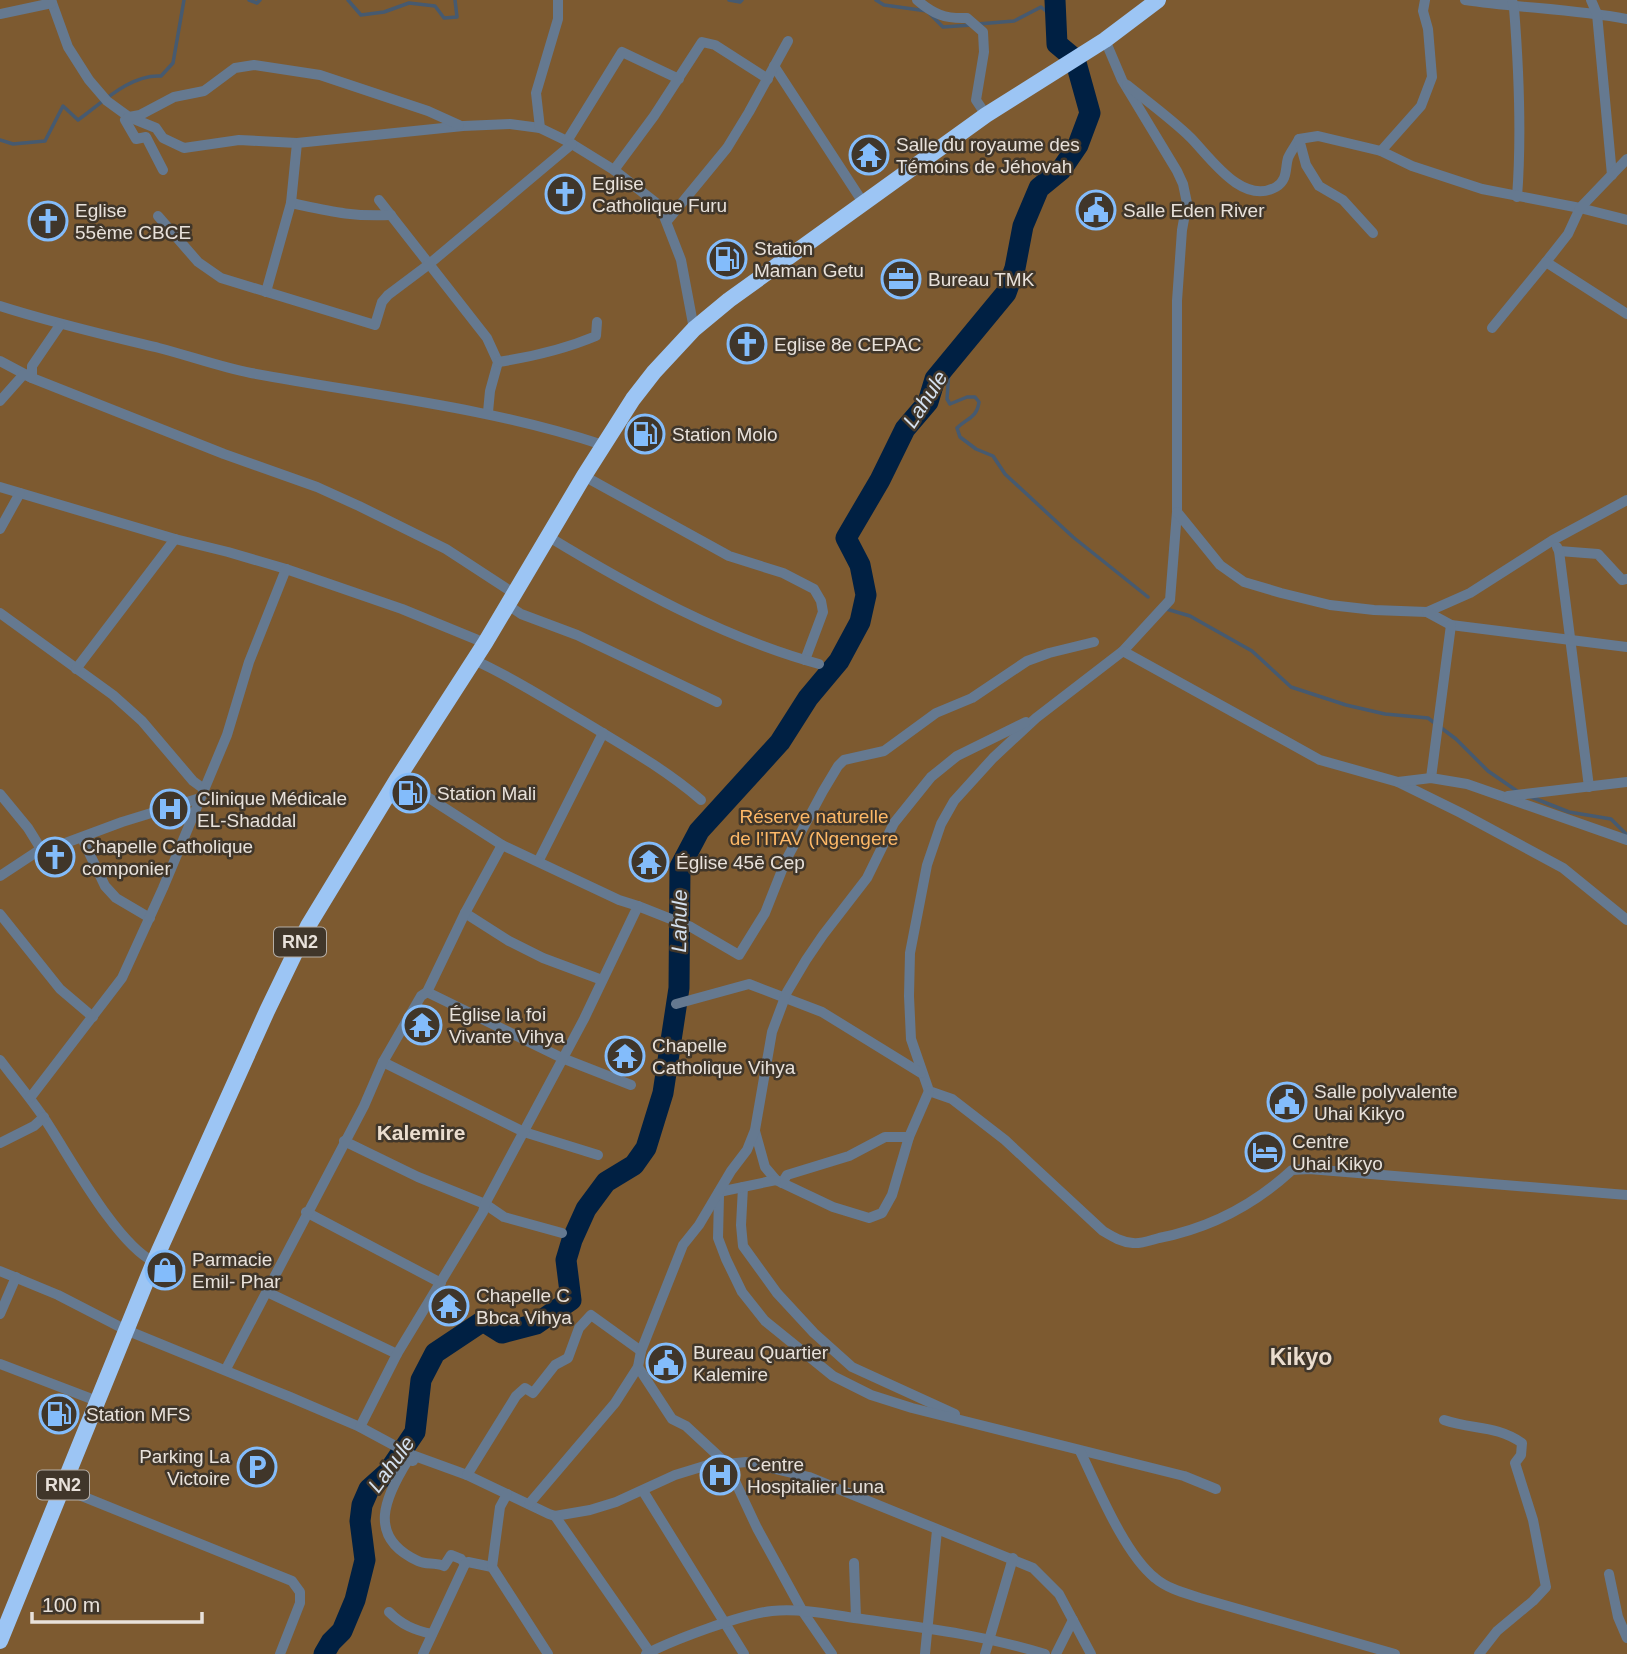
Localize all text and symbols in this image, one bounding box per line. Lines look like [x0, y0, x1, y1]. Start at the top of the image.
temple icon: Salle du royaume des Témoins de Jéhovah [848, 134, 890, 176]
place label: Salle du royaume des Témoins de Jéhovah [896, 134, 1080, 177]
church icon: Eglise Catholique Furu [544, 173, 586, 215]
place label: Eglise Catholique Furu [592, 173, 727, 216]
public building icon: Salle Eden River [1075, 189, 1117, 231]
church icon: Eglise 55ème CBCE [27, 200, 69, 242]
place label: Eglise 55ème CBCE [75, 200, 191, 243]
place label: Salle Eden River [1123, 200, 1265, 221]
fuel station icon: Station Maman Getu [706, 238, 748, 280]
place label: Station Maman Getu [754, 238, 864, 281]
office icon: Bureau TMK [880, 258, 922, 300]
place label: Bureau TMK [928, 269, 1035, 290]
church icon: Eglise 8e CEPAC [726, 323, 768, 365]
place label: Eglise 8e CEPAC [774, 334, 922, 355]
water label: Lahule [898, 366, 952, 432]
fuel station icon: Station Molo [624, 413, 666, 455]
place label: Station Molo [672, 424, 778, 445]
fuel station icon: Station Mali [389, 772, 431, 814]
place label: Station Mali [437, 783, 536, 804]
hospital icon: Clinique Médicale EL-Shaddal [149, 788, 191, 830]
place label: Clinique Médicale EL-Shaddal [197, 788, 347, 831]
park label: Réserve naturelle de l'ITAV (Ngengere [730, 806, 898, 849]
church icon: Chapelle Catholique componier [34, 836, 76, 878]
place label: Chapelle Catholique componier [82, 836, 253, 879]
temple icon: Église 45ē Cep [628, 841, 670, 883]
place label: Église 45ē Cep [676, 852, 805, 873]
water label: Lahule [667, 889, 691, 953]
road number: RN2 [274, 928, 326, 957]
temple icon: Église la foi Vivante Vihya [401, 1004, 443, 1046]
place label: Église la foi Vivante Vihya [449, 1004, 565, 1047]
temple icon: Chapelle Catholique Vihya [604, 1035, 646, 1077]
place label: Chapelle Catholique Vihya [652, 1035, 796, 1078]
public building icon: Salle polyvalente Uhai Kikyo [1266, 1081, 1308, 1123]
place label: Salle polyvalente Uhai Kikyo [1314, 1081, 1458, 1124]
district label: Kalemire [377, 1121, 465, 1144]
hotel icon: Centre Uhai Kikyo [1244, 1131, 1286, 1173]
place label: Centre Uhai Kikyo [1292, 1131, 1383, 1174]
shop icon: Parmacie Emil- Phar [144, 1249, 186, 1291]
place label: Parmacie Emil- Phar [192, 1249, 281, 1292]
temple icon: Chapelle C Bbca Vihya [428, 1285, 470, 1327]
place label: Chapelle C Bbca Vihya [476, 1285, 572, 1328]
public building icon: Bureau Quartier Kalemire [645, 1342, 687, 1384]
place label: Bureau Quartier Kalemire [693, 1342, 829, 1385]
district label: Kikyo [1270, 1344, 1332, 1370]
fuel station icon: Station MFS [38, 1393, 80, 1435]
place label: Station MFS [86, 1404, 191, 1425]
water label: Lahule [363, 1432, 419, 1496]
place label: Parking La Victoire [139, 1446, 230, 1489]
parking icon: Parking La Victoire [236, 1446, 278, 1488]
hospital icon: Centre Hospitalier Luna [699, 1454, 741, 1496]
place label: Centre Hospitalier Luna [747, 1454, 885, 1497]
road number: RN2 [37, 1470, 89, 1500]
scale bar [32, 1580, 201, 1624]
text: 100 m [42, 1593, 100, 1616]

